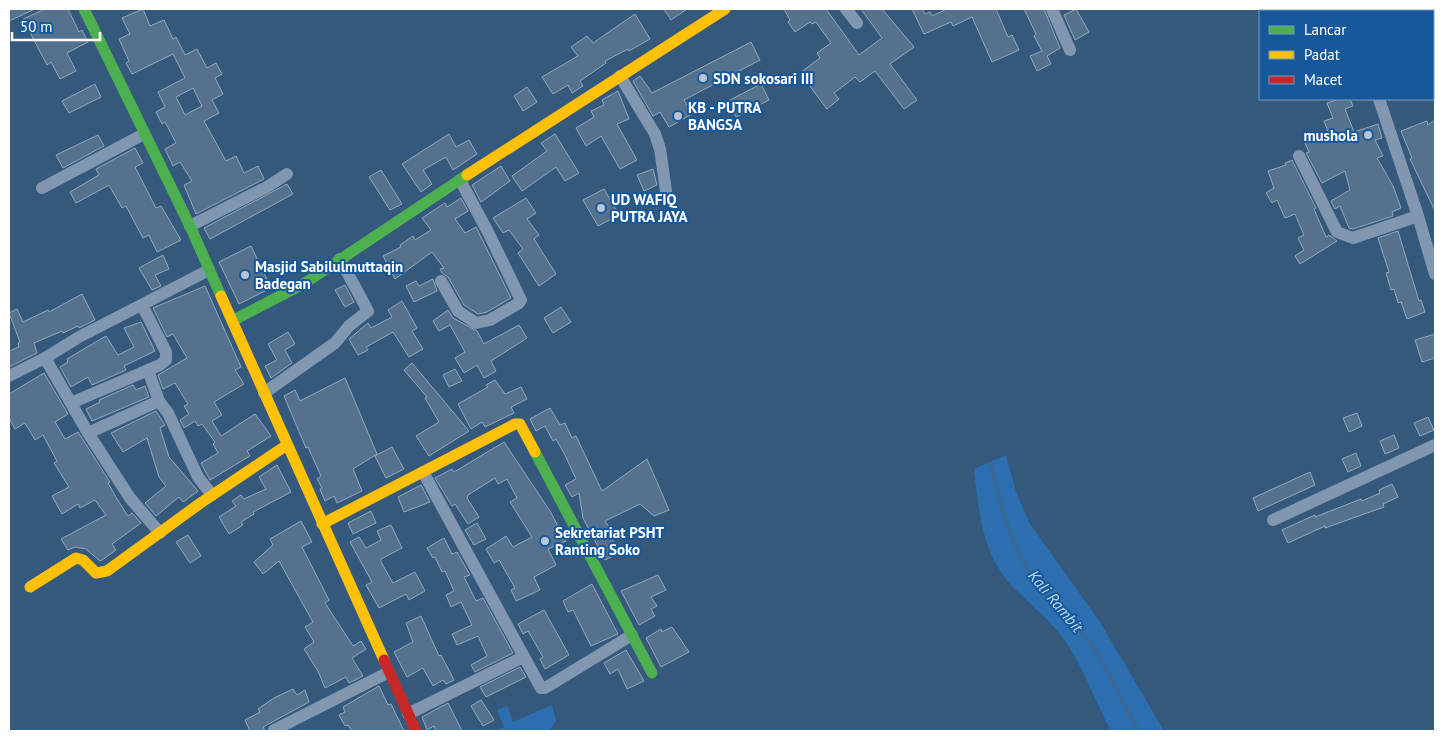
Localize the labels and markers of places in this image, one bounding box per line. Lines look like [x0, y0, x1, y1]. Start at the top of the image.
place label: SDN sokosari III [713, 69, 814, 88]
marker: SDN sokosari III [697, 72, 709, 84]
place label: KB - PUTRA BANGSA [688, 98, 762, 134]
marker: KB - PUTRA BANGSA [672, 110, 684, 122]
place label: mushola [1303, 126, 1358, 145]
marker: mushola [1362, 129, 1374, 141]
place label: UD WAFIQ PUTRA JAYA [611, 190, 689, 226]
marker: UD WAFIQ PUTRA JAYA [595, 202, 607, 214]
place label: Masjid Sabilulmuttaqin Badegan [255, 257, 403, 293]
marker: Masjid Sabilulmuttaqin Badegan [239, 269, 251, 281]
place label: Sekretariat PSHT Ranting Soko [555, 523, 665, 559]
marker: Sekretariat PSHT Ranting Soko [539, 535, 551, 547]

